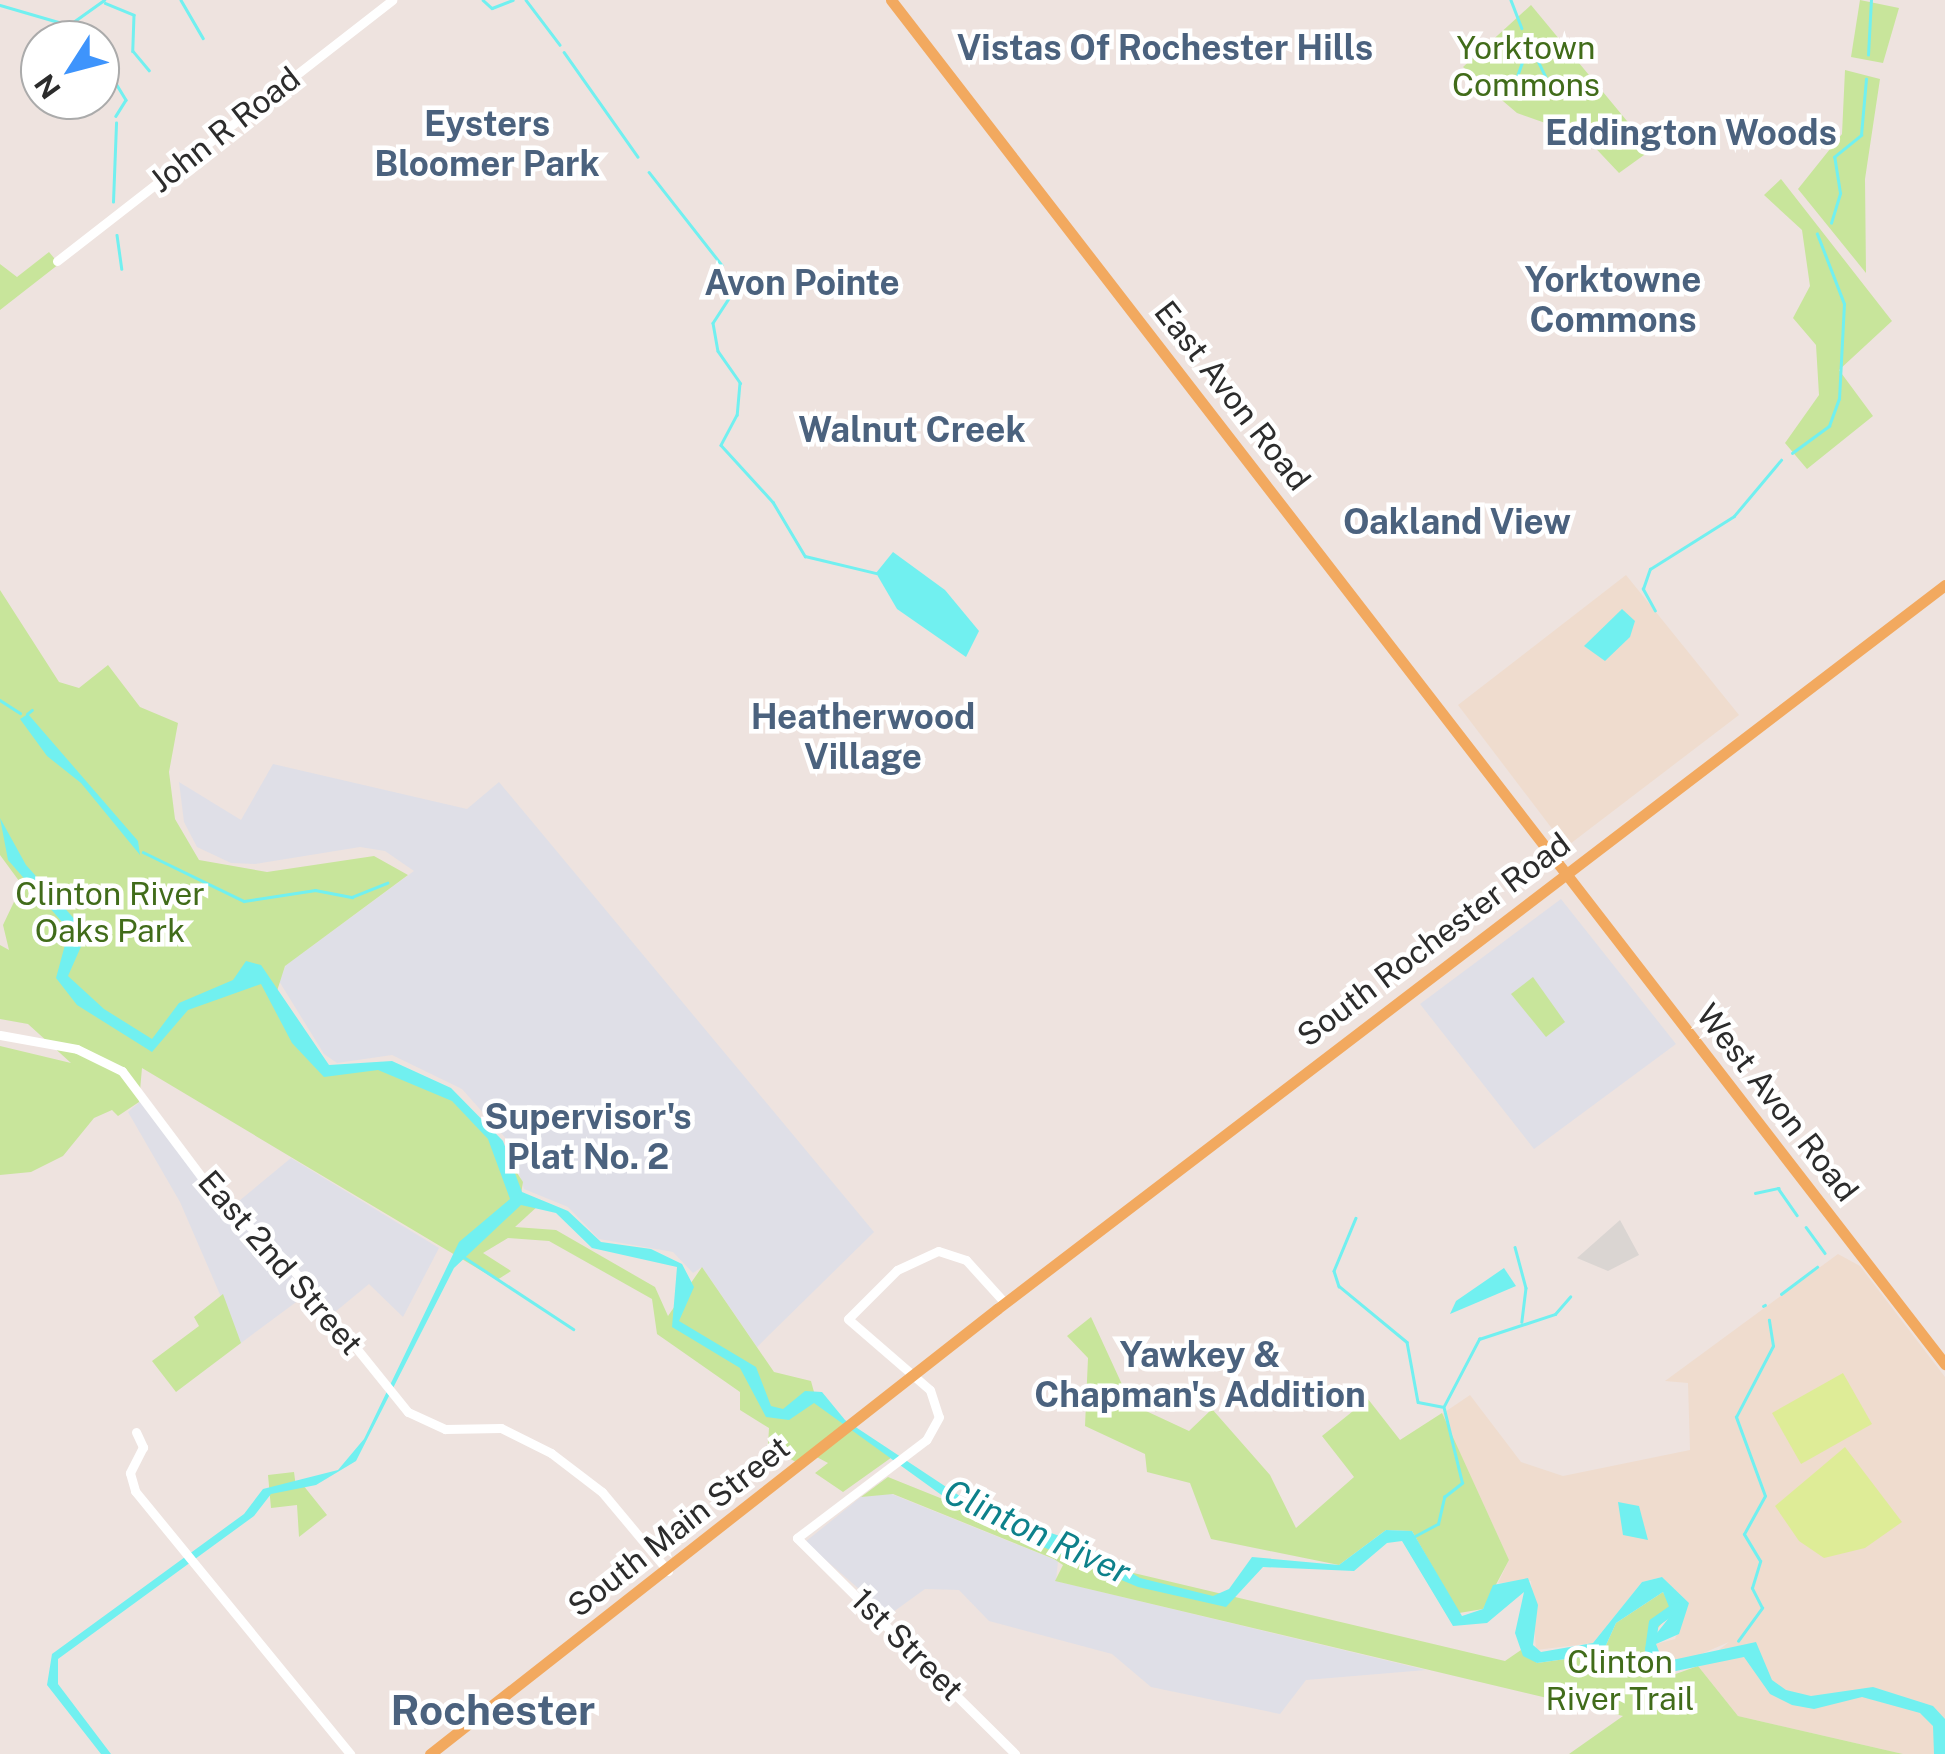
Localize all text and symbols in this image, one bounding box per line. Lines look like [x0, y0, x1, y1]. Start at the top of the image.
north arrow [20, 20, 120, 120]
district label: Vistas Of Rochester Hills [957, 27, 1373, 69]
park label: Yorktown Commons [1452, 30, 1600, 105]
street label: John R Road [142, 59, 308, 201]
text: N [27, 68, 67, 105]
district label: Eysters Bloomer Park [374, 103, 600, 185]
district label: Eddington Woods [1545, 112, 1837, 154]
district label: Yorktowne Commons [1524, 259, 1702, 341]
district label: Avon Pointe [704, 262, 900, 304]
street label: East Avon Road [1146, 294, 1318, 498]
district label: Walnut Creek [798, 409, 1026, 451]
district label: Oakland View [1343, 501, 1571, 543]
district label: Heatherwood Village [751, 696, 975, 778]
street label: South Rochester Road [1290, 825, 1578, 1055]
park label: Clinton River Oaks Park [15, 876, 205, 951]
street label: West Avon Road [1688, 997, 1866, 1209]
district label: Supervisor's Plat No. 2 [484, 1096, 692, 1178]
street label: East 2nd Street [190, 1163, 370, 1363]
district label: Yawkey & Chapman's Addition [1034, 1334, 1366, 1416]
street label: South Main Street [561, 1429, 797, 1625]
water label: Clinton River [937, 1471, 1137, 1593]
street label: 1st Street [843, 1581, 971, 1709]
park label: Clinton River Trail [1546, 1644, 1694, 1719]
district label: Rochester [391, 1685, 595, 1735]

